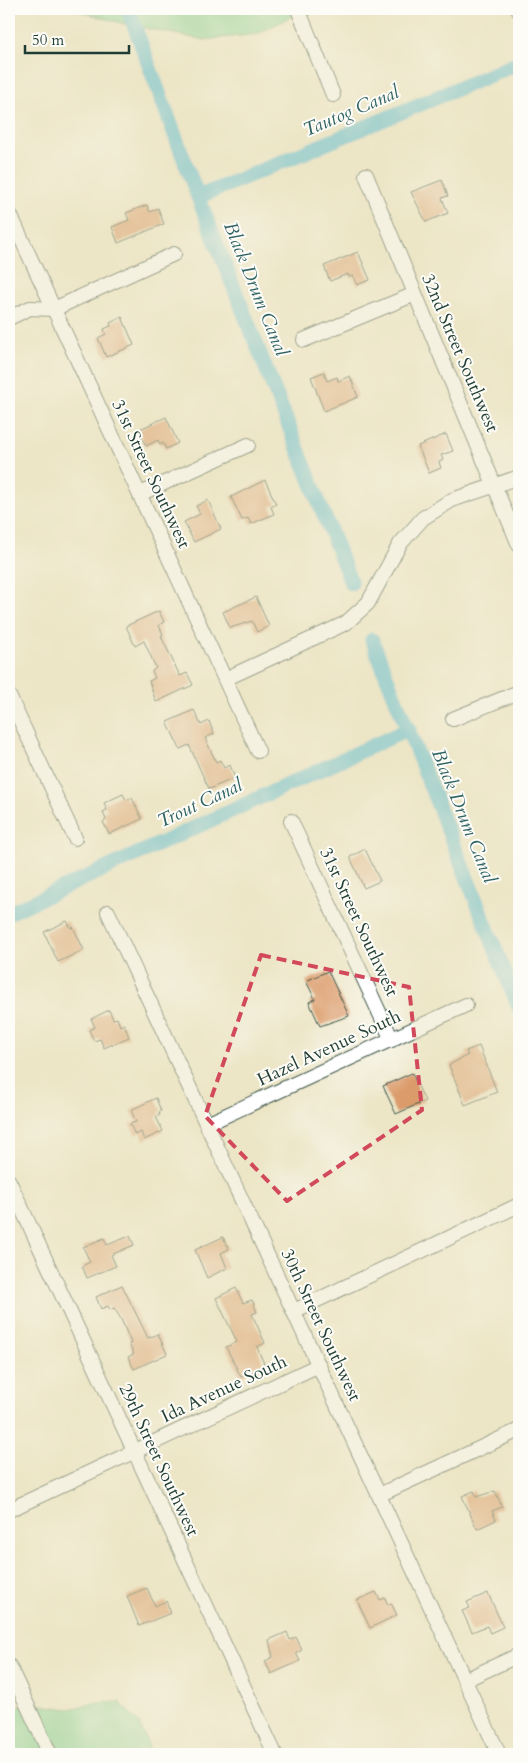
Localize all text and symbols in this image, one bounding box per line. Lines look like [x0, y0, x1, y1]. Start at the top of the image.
scale bar [25, 22, 129, 54]
text: 50 m [32, 30, 64, 50]
water label: Tautog Canal [299, 79, 404, 143]
water label: Black Drum Canal [217, 218, 295, 361]
street label: 32nd Street Southwest [415, 270, 505, 436]
street label: 31st Street Southwest [106, 395, 197, 553]
water label: Black Drum Canal [425, 745, 503, 888]
water label: Trout Canal [153, 772, 247, 834]
street label: 31st Street Southwest [314, 843, 405, 1001]
street label: Hazel Avenue South [253, 1004, 405, 1092]
street label: 30th Street Southwest [275, 1245, 367, 1406]
street label: Ida Avenue South [157, 1349, 291, 1429]
street label: 29th Street Southwest [113, 1380, 205, 1541]

